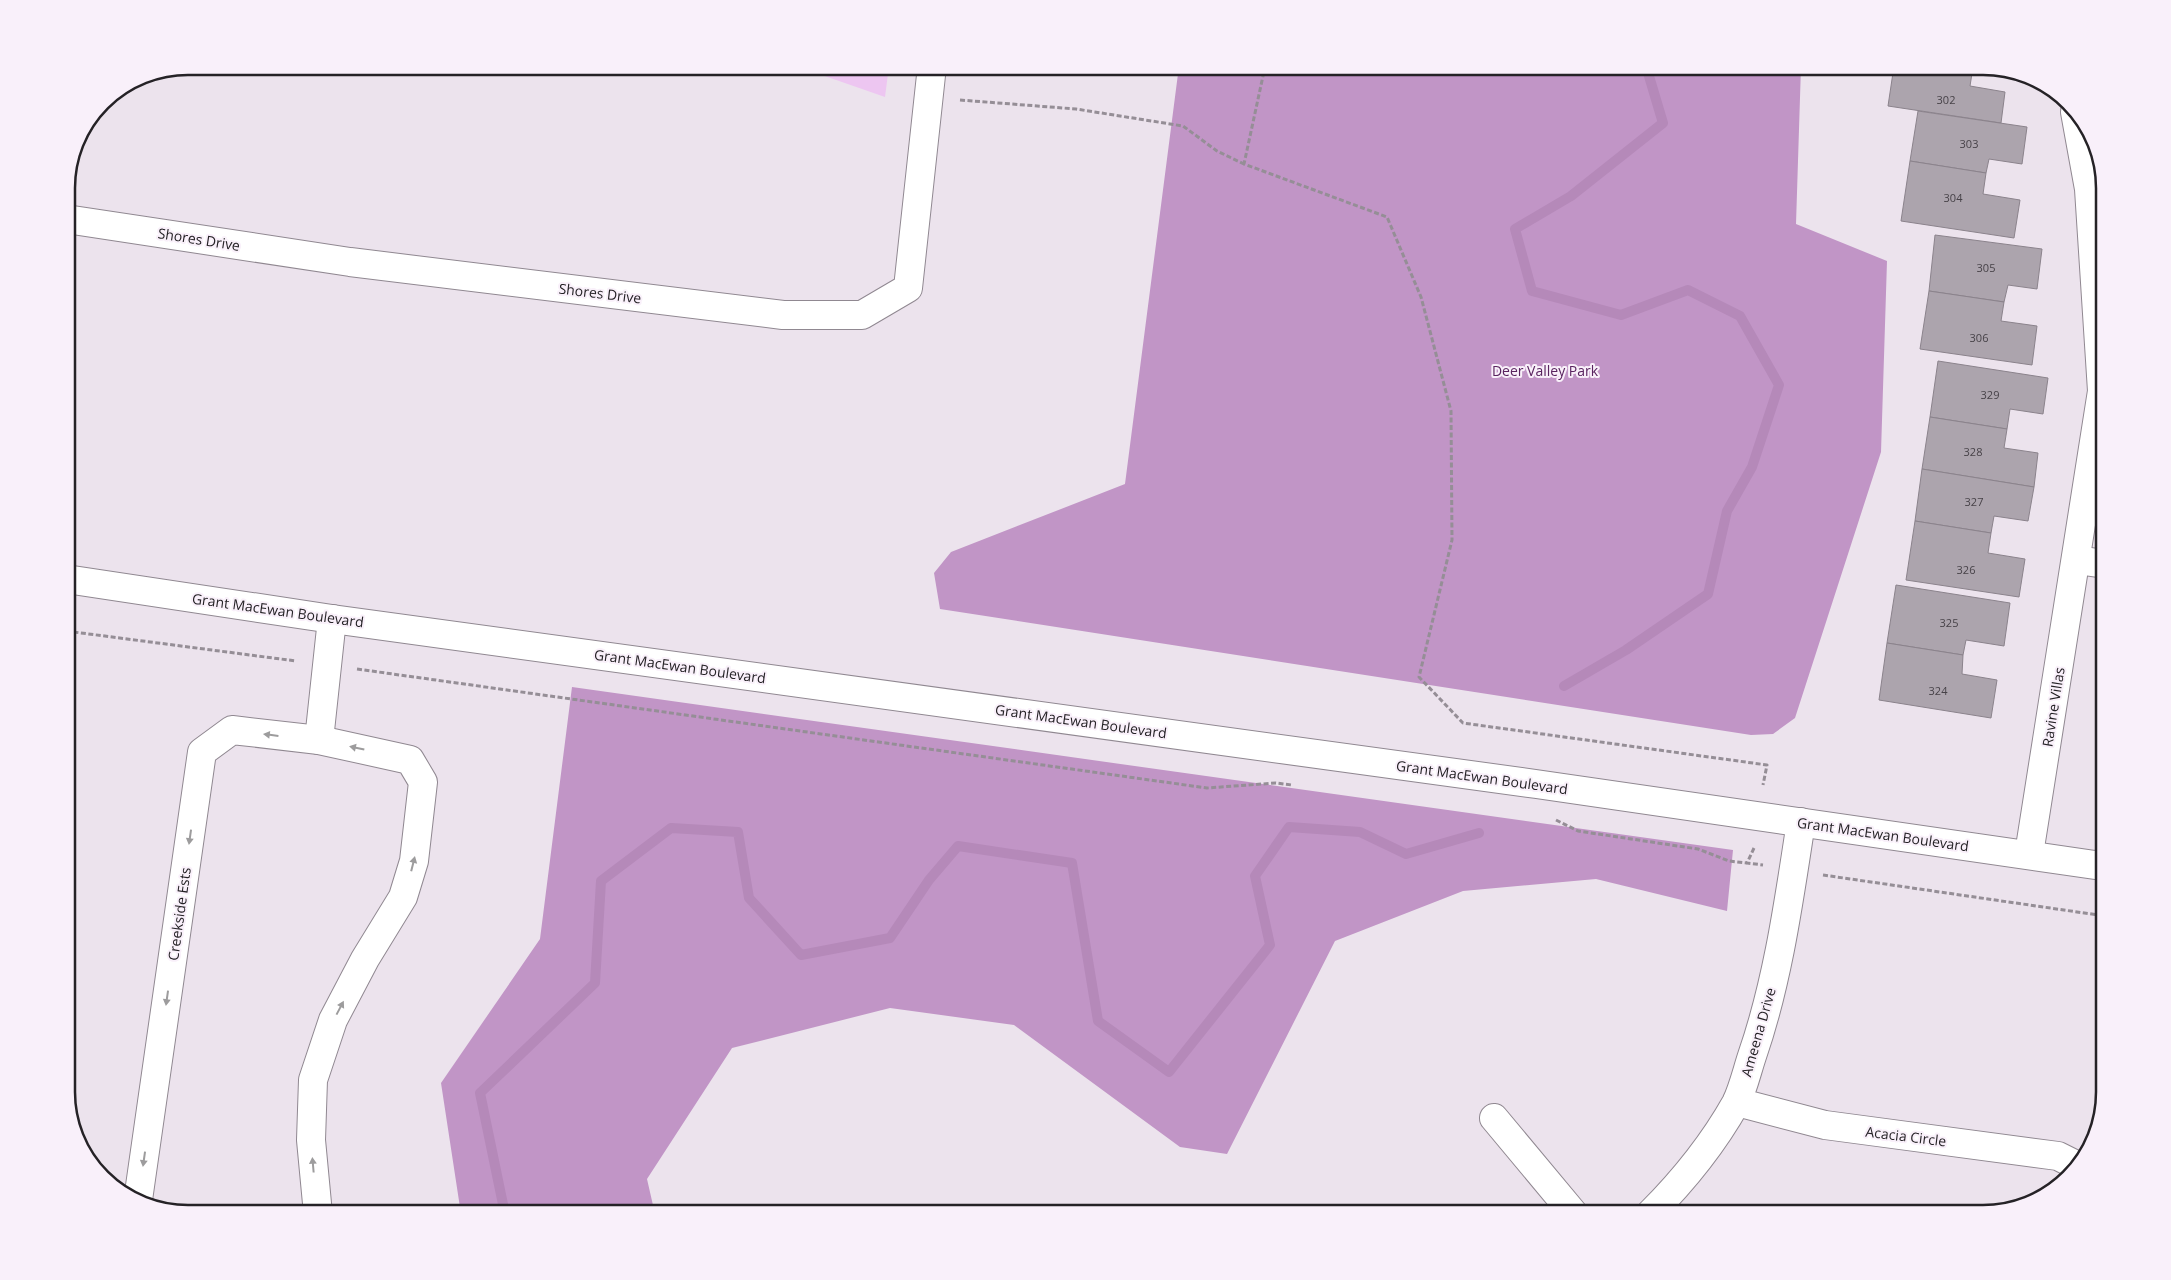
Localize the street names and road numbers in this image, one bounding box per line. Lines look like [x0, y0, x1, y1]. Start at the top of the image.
street label: Shores Drive [157, 223, 242, 255]
street label: Shores Drive [558, 279, 642, 307]
street label: Grant MacEwan Boulevard [191, 589, 365, 631]
street label: Grant MacEwan Boulevard [593, 645, 767, 687]
street label: Ravine Villas [2037, 665, 2069, 748]
street label: Grant MacEwan Boulevard [994, 700, 1168, 742]
street label: Grant MacEwan Boulevard [1395, 756, 1569, 798]
street label: Grant MacEwan Boulevard [1796, 813, 1970, 855]
street label: Creekside Ests [163, 866, 195, 962]
street label: Ameena Drive [1736, 985, 1780, 1079]
street label: Acacia Circle [1865, 1122, 1948, 1150]

